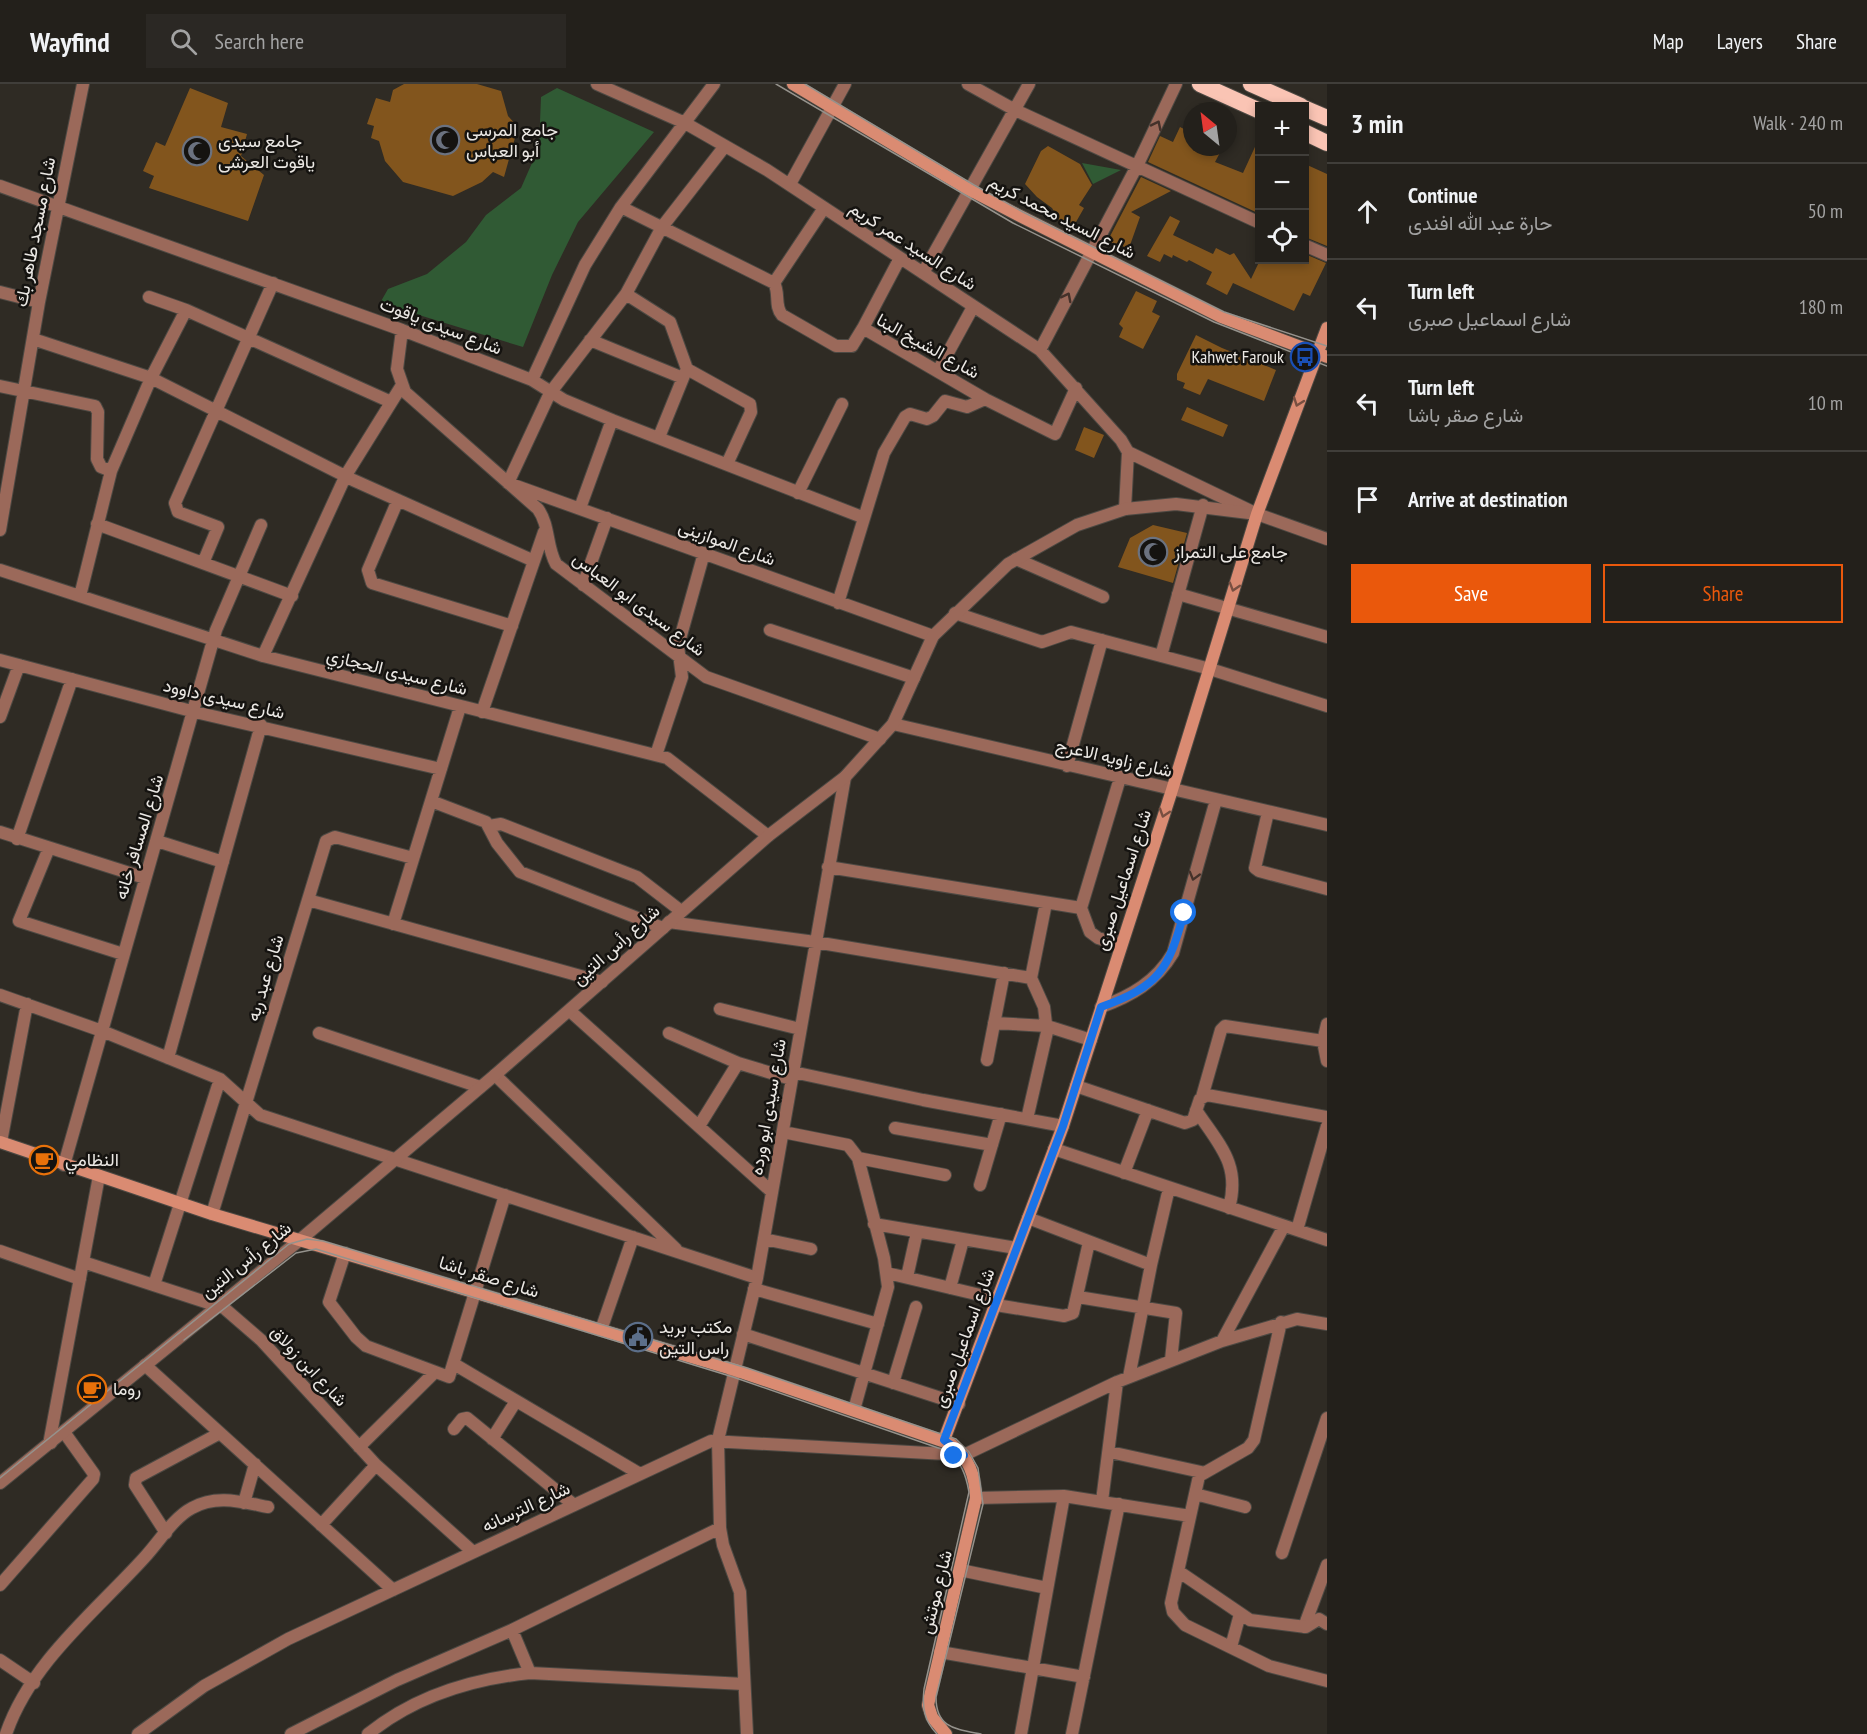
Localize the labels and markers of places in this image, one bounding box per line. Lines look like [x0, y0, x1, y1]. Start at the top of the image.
place label: جامع المرسى أبو العباس [466, 118, 558, 162]
mosque icon: جامع المرسى أبو العباس [429, 124, 461, 156]
place label: جامع سيدى ياقوت العرشى [218, 129, 315, 173]
mosque icon: جامع سيدى ياقوت العرشى [181, 135, 213, 167]
bus stop icon: Kahwet Farouk [1289, 341, 1321, 373]
place label: Kahwet Farouk [1192, 345, 1284, 368]
mosque icon: جامع على التمراز [1137, 536, 1169, 568]
place label: جامع على التمراز [1173, 540, 1288, 564]
cafe icon: النظامي [28, 1144, 60, 1176]
place label: النظامي [65, 1148, 119, 1175]
place label: مكتب بريد راس التين [659, 1315, 732, 1359]
public building icon: مكتب بريد راس التين [622, 1321, 654, 1353]
cafe icon: روما [76, 1373, 108, 1405]
place label: روما [113, 1377, 141, 1400]

